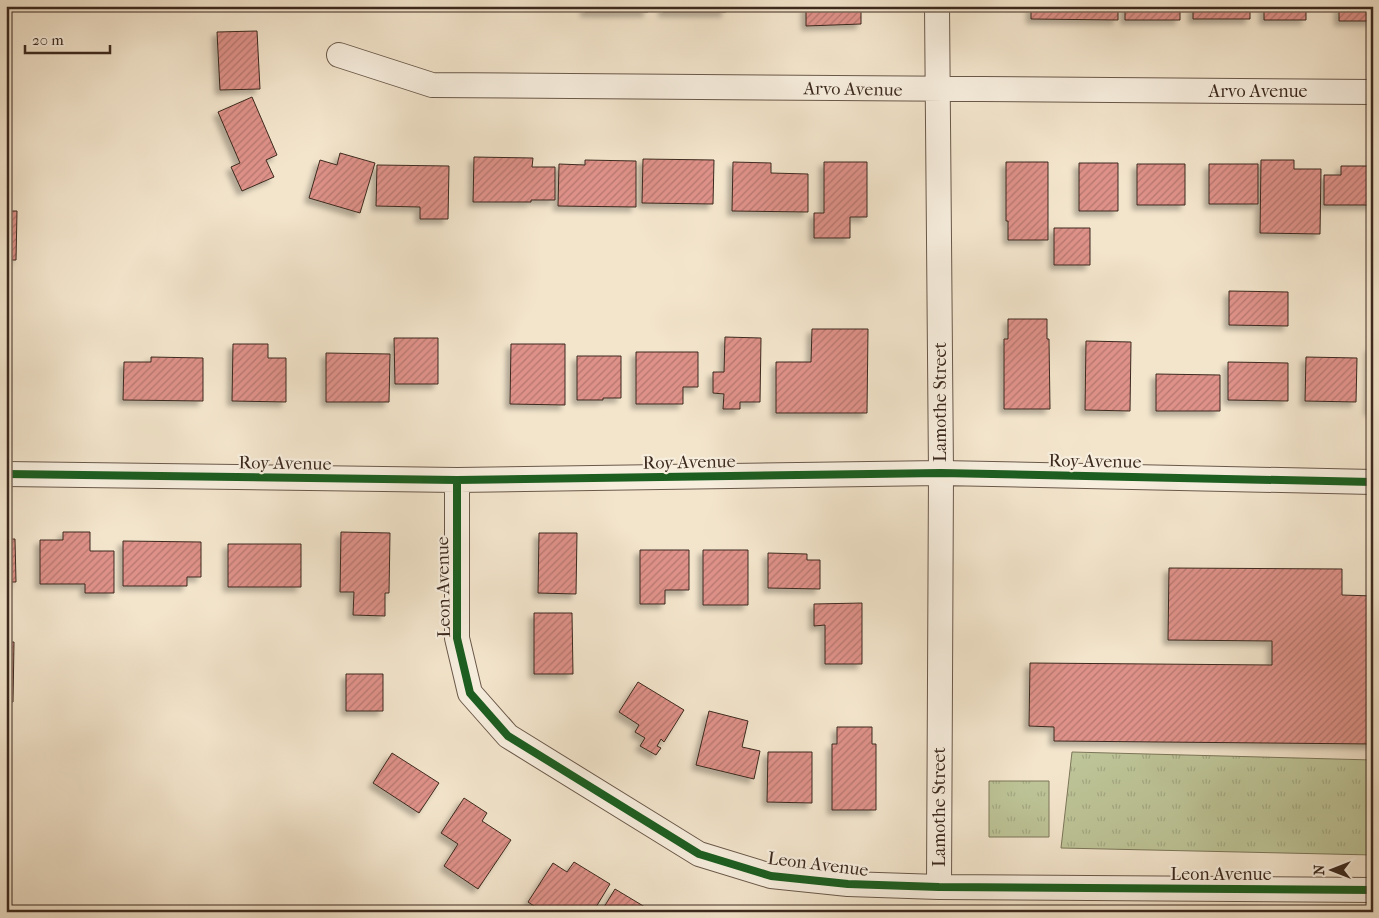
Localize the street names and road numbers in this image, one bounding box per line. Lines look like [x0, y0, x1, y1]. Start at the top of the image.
street label: Arvo Avenue [802, 78, 903, 101]
street label: Arvo Avenue [1207, 81, 1308, 102]
street label: Lamothe Street [930, 341, 951, 462]
street label: Roy Avenue [1048, 450, 1142, 473]
street label: Roy Avenue [642, 451, 736, 474]
street label: Roy Avenue [238, 452, 332, 475]
street label: Leon Avenue [432, 536, 455, 638]
street label: Lamothe Street [929, 746, 950, 867]
street label: Leon Avenue [766, 848, 870, 881]
street label: Leon Avenue [1170, 864, 1272, 885]

